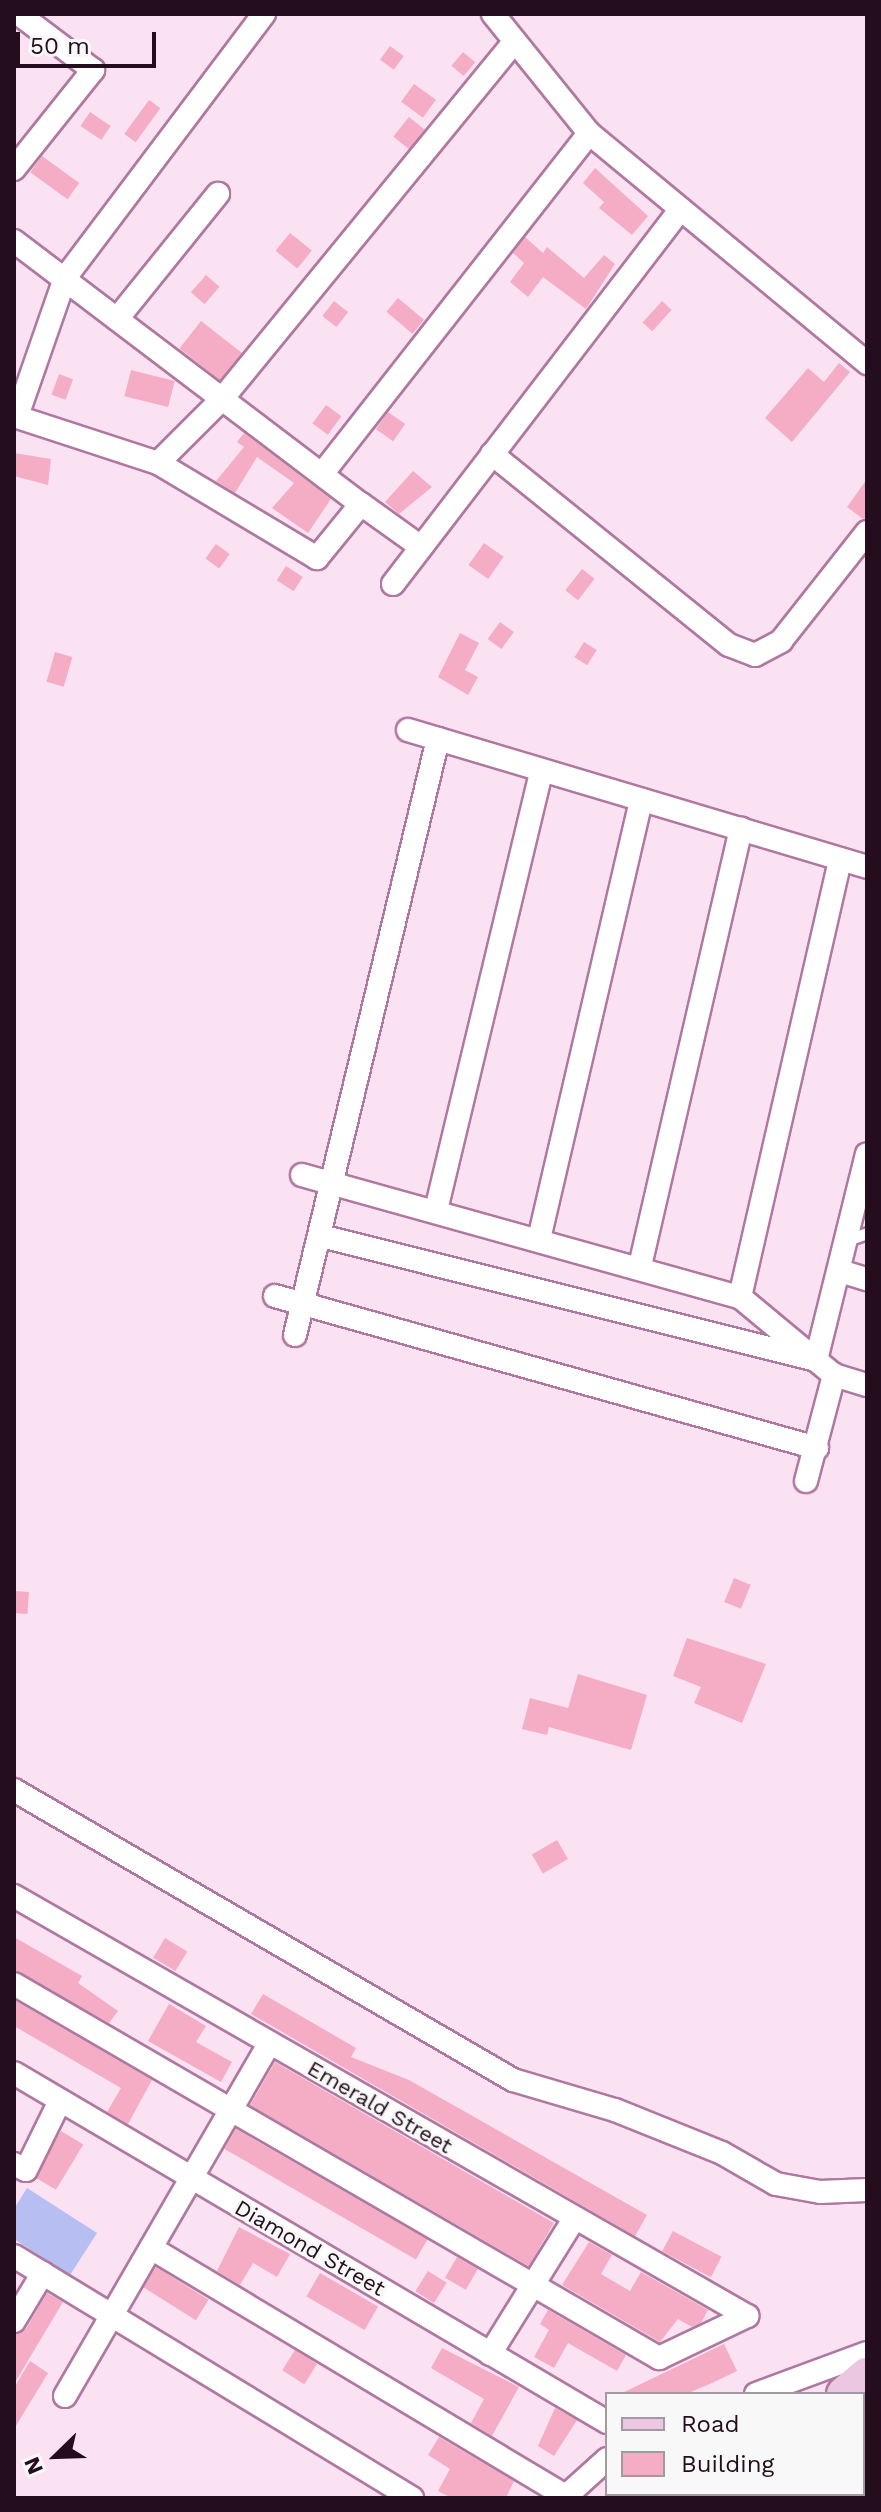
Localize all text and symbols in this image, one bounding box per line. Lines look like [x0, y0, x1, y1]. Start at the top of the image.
scale bar [20, 16, 160, 66]
text: 50 m [30, 32, 90, 60]
street label: Emerald Street [303, 2055, 457, 2159]
street label: Diamond Street [230, 2194, 390, 2302]
legend [605, 2392, 865, 2496]
text: Road [681, 2410, 740, 2438]
north arrow [16, 2416, 96, 2496]
text: Building [681, 2450, 774, 2478]
text: N [19, 2453, 48, 2478]

